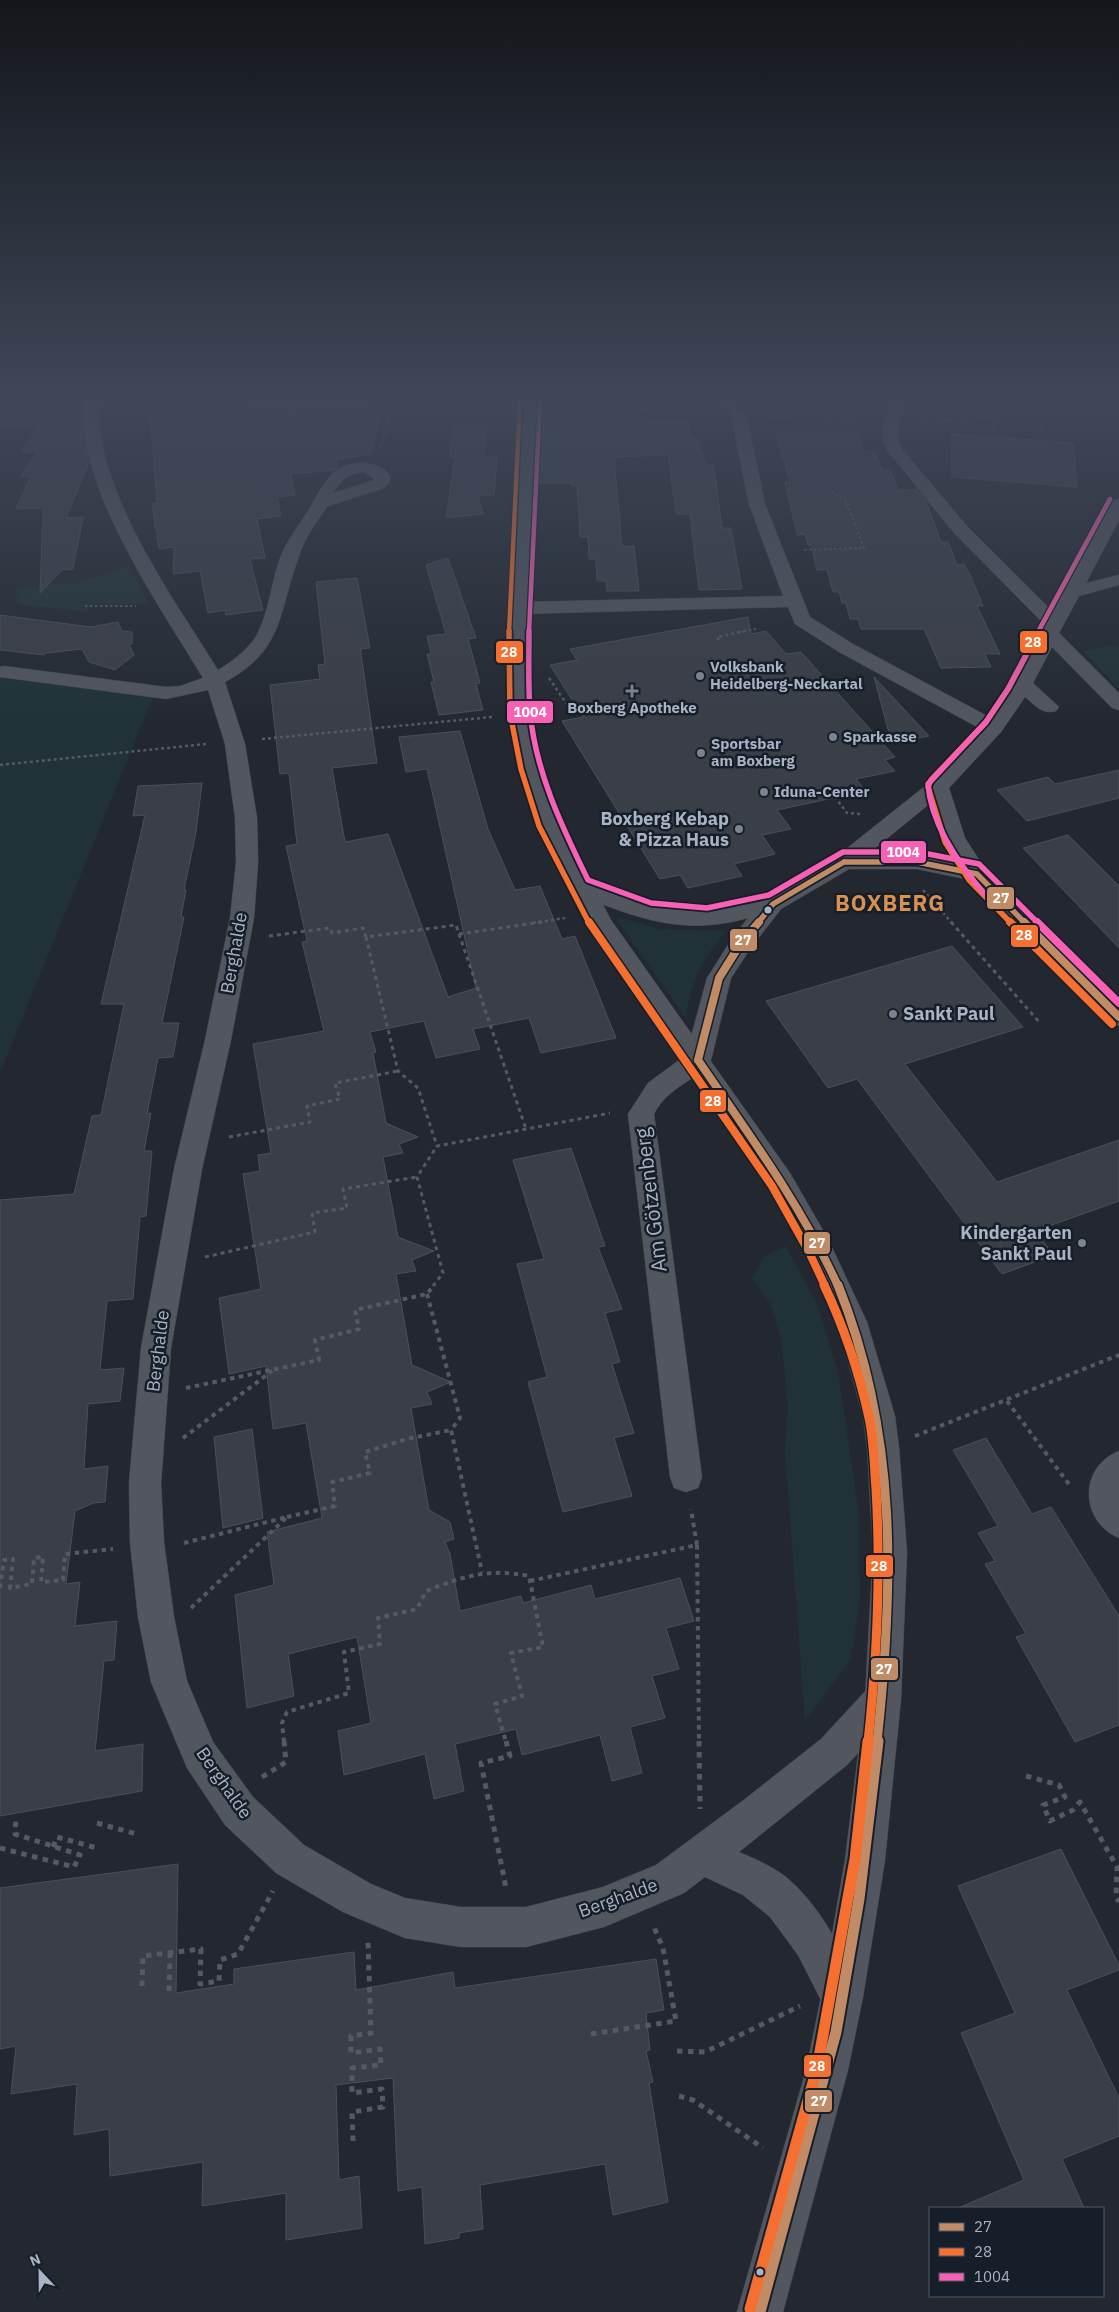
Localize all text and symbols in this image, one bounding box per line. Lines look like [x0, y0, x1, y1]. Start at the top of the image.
line badge: 28 [1019, 630, 1048, 654]
text: 28 [1025, 633, 1041, 651]
line badge: 28 [495, 640, 524, 664]
text: 28 [501, 643, 517, 661]
place label: Volksbank Heidelberg-Neckartal [710, 657, 863, 693]
marker: Volksbank Heidelberg-Neckartal [694, 670, 706, 682]
marker: Boxberg Apotheke [626, 685, 638, 697]
place label: Boxberg Apotheke [567, 698, 697, 717]
line badge: 1004 [506, 700, 554, 724]
text: 1004 [513, 703, 547, 721]
place label: Sparkasse [843, 727, 917, 746]
marker: Sparkasse [827, 731, 839, 743]
place label: Sportsbar am Boxberg [711, 734, 796, 770]
marker: Sportsbar am Boxberg [695, 747, 707, 759]
place label: Iduna-Center [774, 782, 869, 801]
marker: Iduna-Center [758, 786, 770, 798]
place label: Boxberg Kebap & Pizza Haus [600, 807, 729, 851]
marker: Boxberg Kebap & Pizza Haus [733, 823, 745, 835]
line badge: 1004 [880, 840, 927, 864]
text: 1004 [886, 843, 920, 861]
line badge: 27 [986, 886, 1015, 910]
district label: BOXBERG [835, 888, 945, 917]
text: 27 [993, 889, 1009, 907]
unlabelled marker [763, 905, 773, 915]
street label: Berghalde [215, 910, 252, 995]
line badge: 28 [1010, 924, 1039, 948]
text: 28 [1016, 926, 1032, 944]
line badge: 27 [729, 928, 758, 952]
text: 27 [735, 931, 751, 949]
place label: Sankt Paul [903, 1002, 995, 1025]
marker: Sankt Paul [887, 1008, 899, 1020]
line badge: 28 [699, 1089, 727, 1113]
text: 28 [705, 1092, 721, 1110]
street label: Am Götzenberg [627, 1126, 673, 1274]
place label: Kindergarten Sankt Paul [960, 1221, 1073, 1265]
line badge: 27 [803, 1231, 831, 1255]
text: 27 [809, 1234, 825, 1252]
marker: Kindergarten Sankt Paul [1076, 1237, 1088, 1249]
street label: Berghalde [141, 1309, 174, 1393]
line badge: 28 [865, 1554, 894, 1578]
text: 28 [871, 1557, 887, 1575]
line badge: 27 [870, 1657, 899, 1681]
text: 27 [876, 1660, 892, 1678]
street label: Berghalde [191, 1742, 258, 1823]
street label: Berghalde [575, 1873, 661, 1922]
line badge: 28 [803, 2054, 832, 2078]
text: 28 [809, 2057, 825, 2075]
line badge: 27 [804, 2089, 833, 2113]
text: 27 [811, 2092, 827, 2110]
legend [929, 2207, 1104, 2297]
text: 27 [974, 2217, 992, 2236]
text: 28 [974, 2242, 992, 2261]
north arrow [15, 2247, 65, 2297]
text: N [27, 2250, 43, 2270]
unlabelled marker [755, 2267, 765, 2277]
text: 1004 [974, 2267, 1010, 2286]

